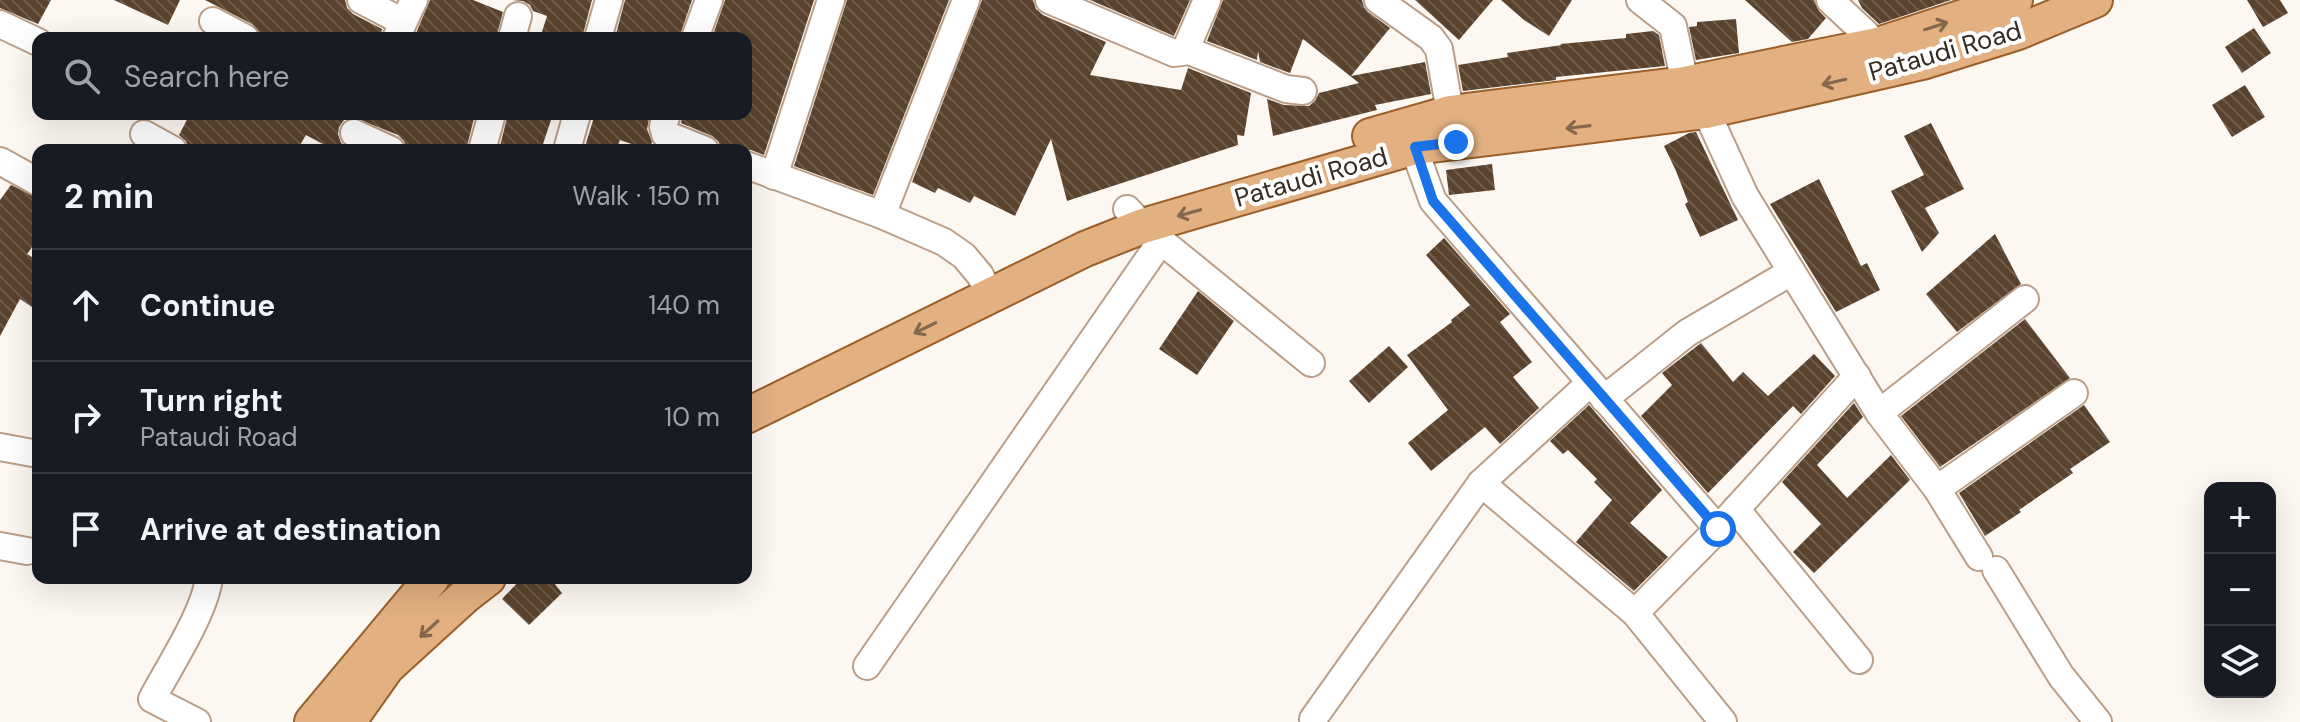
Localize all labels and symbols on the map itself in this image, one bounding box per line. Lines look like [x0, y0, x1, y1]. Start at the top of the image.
street label: Pataudi Road [1865, 13, 2025, 89]
one-way arrow [1923, 18, 1948, 33]
one-way arrow [1821, 75, 1847, 90]
one-way arrow [1566, 120, 1591, 135]
route end [1438, 124, 1474, 160]
street label: Pataudi Road [1231, 139, 1391, 215]
one-way arrow [1176, 206, 1202, 221]
one-way arrow [914, 320, 938, 336]
route start [1700, 511, 1736, 547]
one-way arrow [419, 620, 439, 638]

